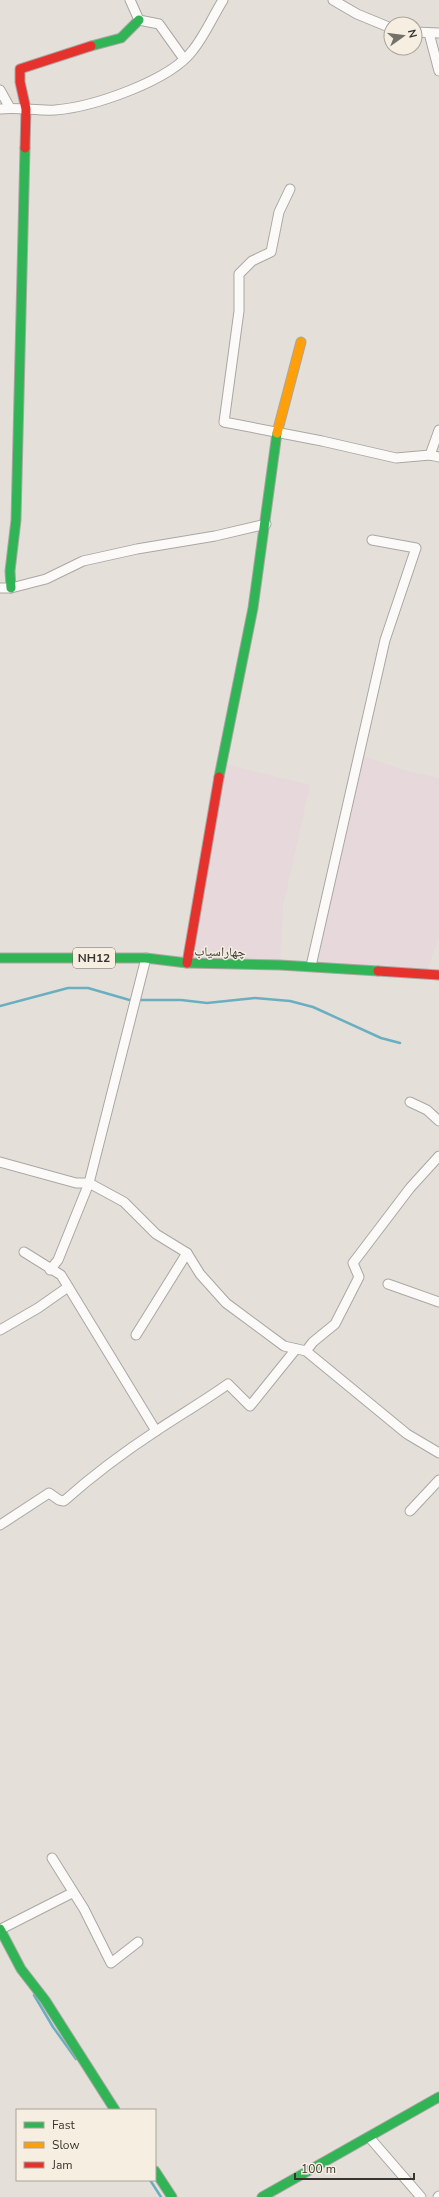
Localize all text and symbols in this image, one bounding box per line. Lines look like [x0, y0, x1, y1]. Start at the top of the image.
north arrow [383, 16, 423, 56]
text: N [404, 28, 420, 40]
street label: چهاراسیاب [194, 943, 246, 961]
road number: NH12 [73, 948, 115, 968]
legend [16, 2109, 156, 2181]
text: Fast [52, 2117, 75, 2133]
text: Slow [52, 2137, 80, 2153]
scale bar [295, 2155, 414, 2181]
text: Jam [51, 2157, 73, 2173]
text: 100 m [301, 2161, 336, 2177]

